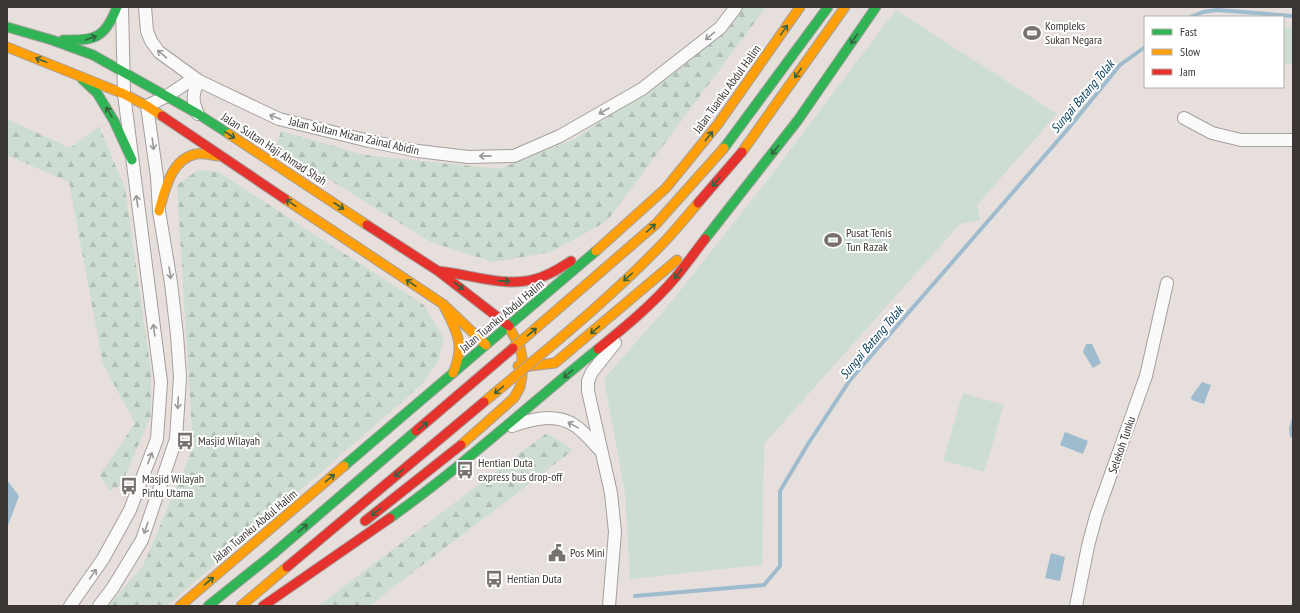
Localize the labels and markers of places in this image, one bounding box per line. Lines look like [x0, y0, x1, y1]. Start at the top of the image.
place label: Kompleks Sukan Negara [1045, 18, 1102, 47]
sports icon: Kompleks Sukan Negara [1022, 23, 1042, 43]
place label: Pusat Tenis Tun Razak [846, 225, 892, 254]
sports icon: Pusat Tenis Tun Razak [823, 230, 843, 250]
bus stop icon: Masjid Wilayah [175, 431, 195, 451]
place label: Masjid Wilayah [198, 433, 260, 448]
place label: Hentian Duta express bus drop-off [478, 455, 563, 484]
bus stop icon: Hentian Duta express bus drop-off [455, 460, 475, 480]
place label: Masjid Wilayah Pintu Utama [142, 471, 204, 500]
bus stop icon: Masjid Wilayah Pintu Utama [119, 476, 139, 496]
public building icon: Pos Mini [547, 543, 567, 563]
place label: Pos Mini [570, 545, 605, 560]
bus stop icon: Hentian Duta [484, 569, 504, 589]
place label: Hentian Duta [507, 571, 562, 586]

